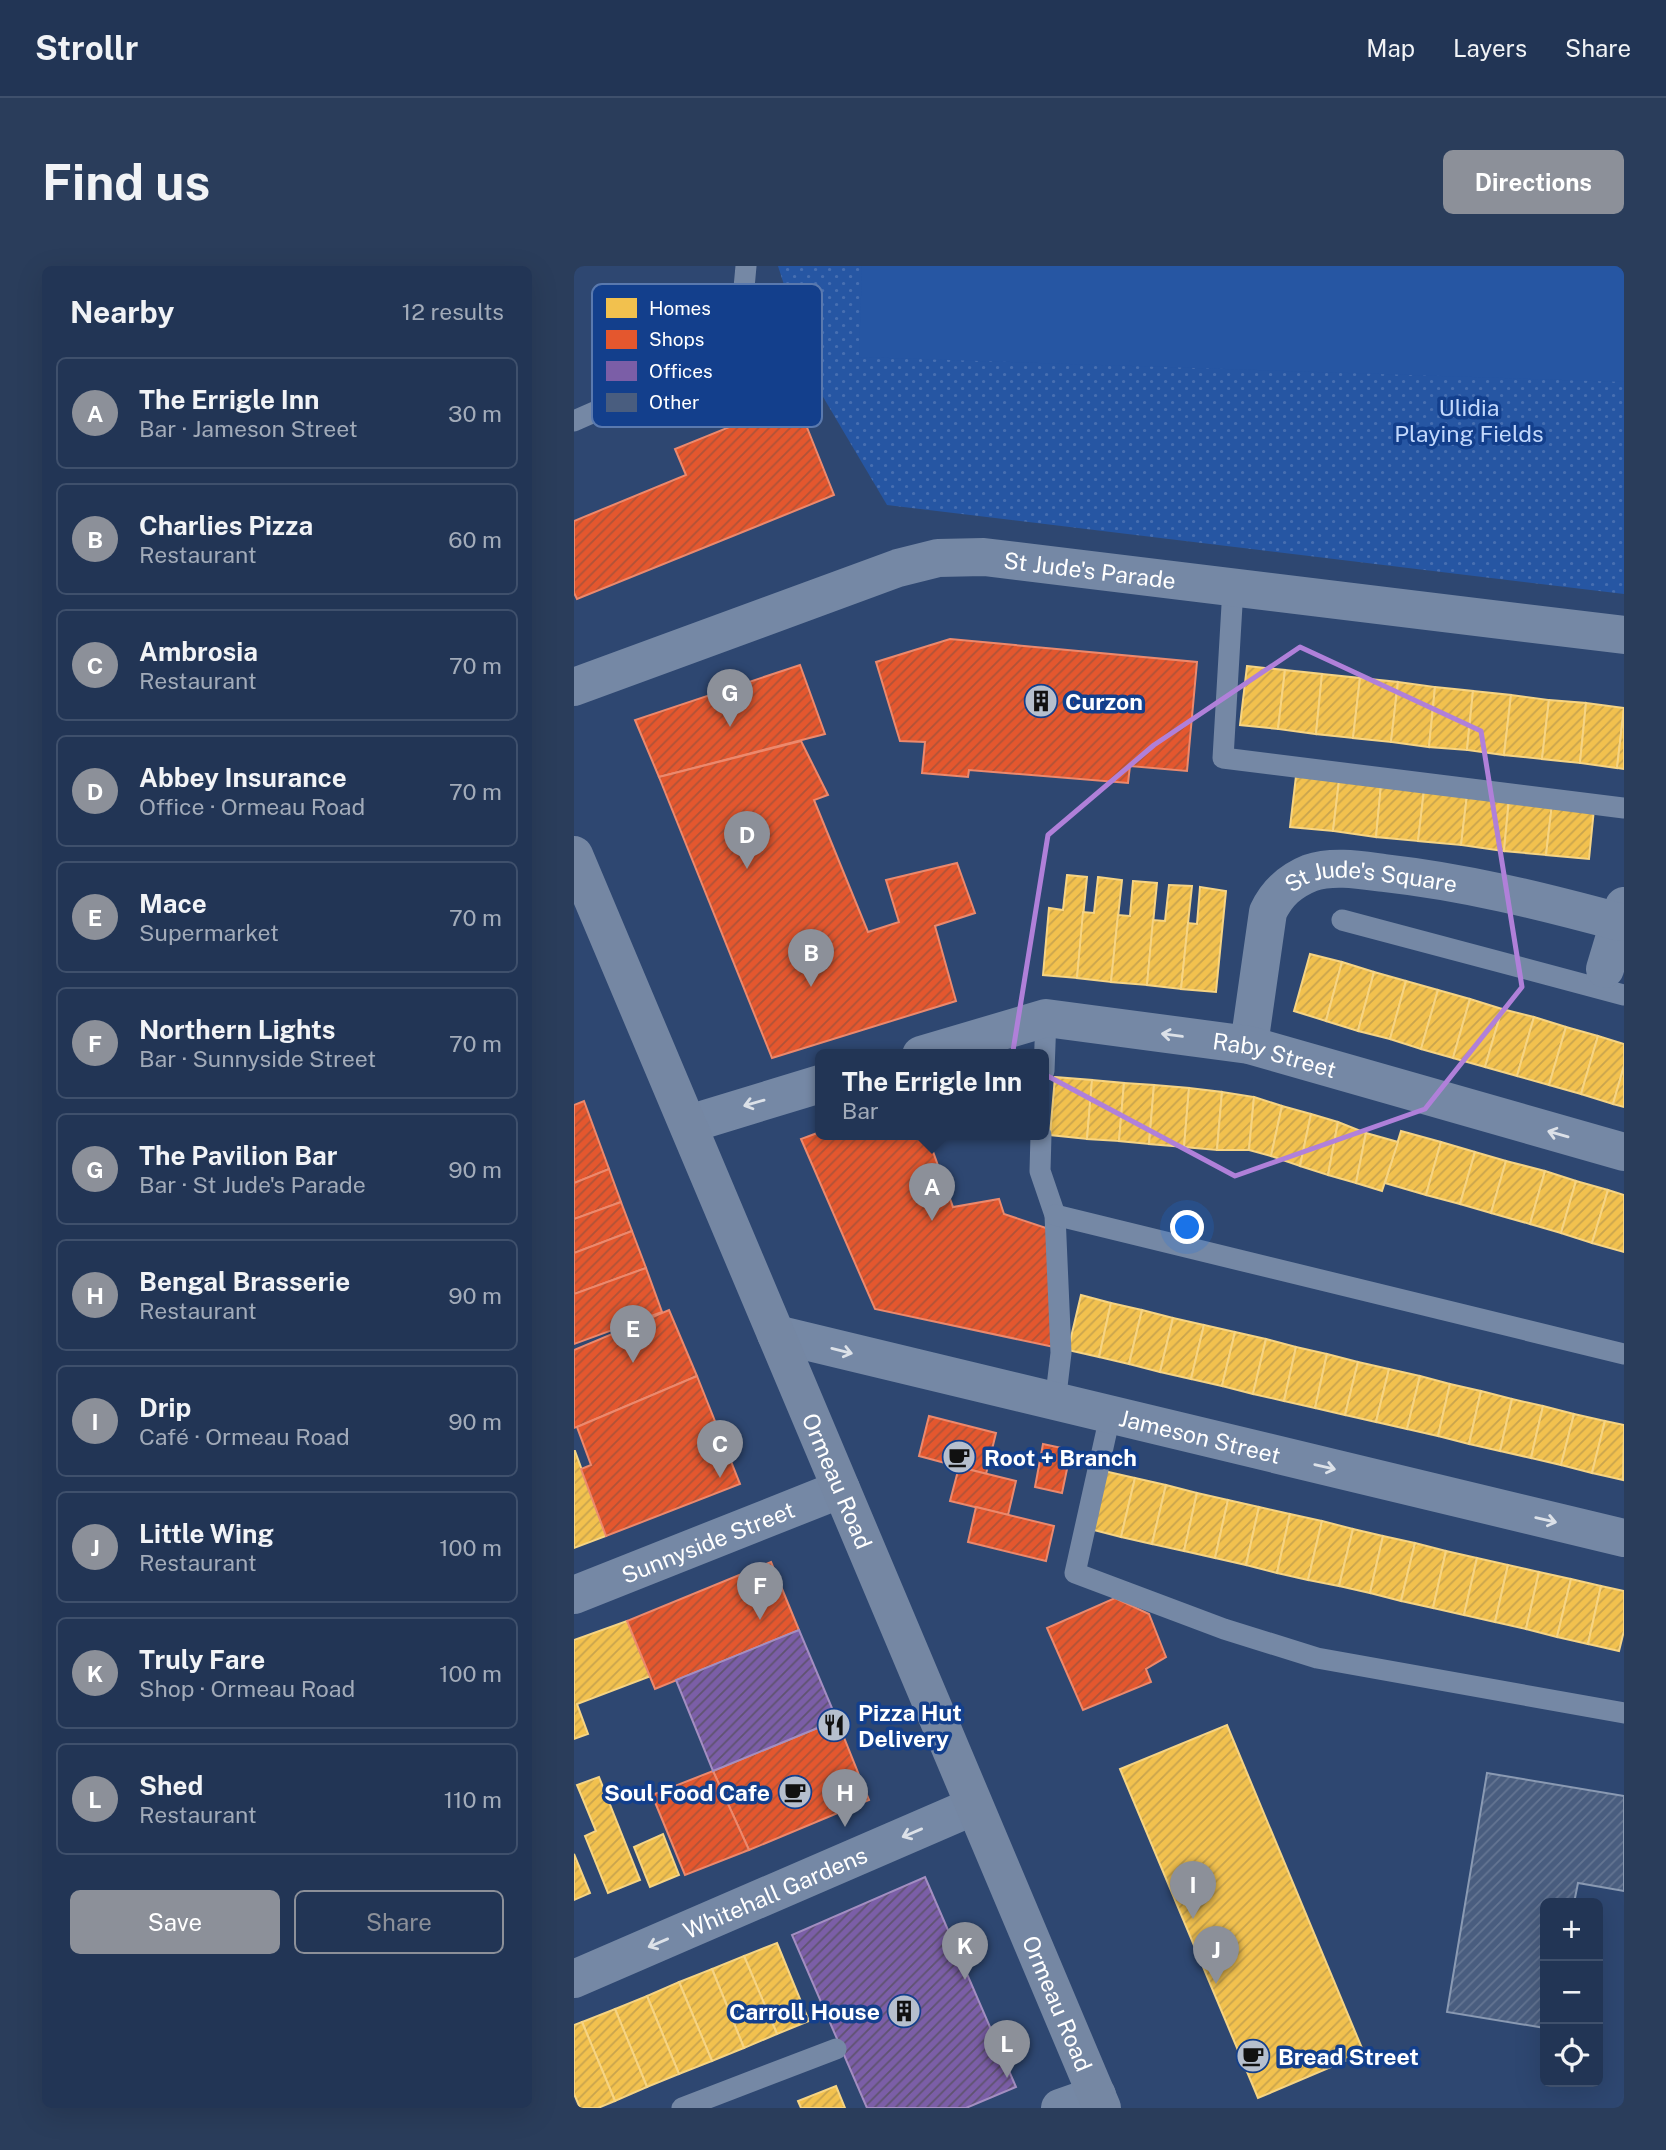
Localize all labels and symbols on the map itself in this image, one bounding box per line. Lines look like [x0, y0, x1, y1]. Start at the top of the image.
legend [592, 284, 822, 427]
text: Homes [649, 297, 711, 319]
text: Shops [649, 328, 704, 350]
text: Offices [649, 360, 713, 382]
text: Other [649, 391, 699, 413]
park label: Ulidia Playing Fields [1394, 394, 1544, 447]
street label: St Jude's Parade [1002, 546, 1178, 594]
pin: G [707, 669, 753, 727]
building icon: Curzon [1022, 682, 1060, 720]
place label: Curzon [1065, 688, 1143, 715]
pin: D [724, 811, 770, 869]
street label: St Jude's Square [1279, 855, 1459, 897]
pin: B [788, 929, 834, 987]
street label: Raby Street [1211, 1027, 1339, 1083]
one-way arrow [1162, 1029, 1184, 1042]
one-way arrow [744, 1097, 766, 1110]
one-way arrow [1548, 1126, 1570, 1139]
pin: A [909, 1163, 955, 1221]
your location [1170, 1210, 1204, 1244]
pin: E [610, 1305, 656, 1363]
one-way arrow [830, 1344, 853, 1358]
street label: Jameson Street [1116, 1404, 1283, 1468]
street label: Ormeau Road [797, 1409, 878, 1553]
pin: C [697, 1420, 743, 1478]
cafe icon: Root + Branch [940, 1438, 978, 1476]
place label: Root + Branch [984, 1444, 1137, 1471]
one-way arrow [1313, 1461, 1336, 1475]
street label: Sunnyside Street [617, 1495, 798, 1588]
one-way arrow [1534, 1514, 1557, 1527]
pin: F [737, 1562, 783, 1620]
place label: Pizza Hut Delivery [858, 1699, 962, 1752]
restaurant icon: Pizza Hut Delivery [815, 1706, 853, 1744]
pin: H [822, 1769, 868, 1827]
cafe icon: Soul Food Cafe [776, 1773, 814, 1811]
place label: Soul Food Cafe [604, 1779, 770, 1806]
one-way arrow [902, 1827, 923, 1840]
street label: Whitehall Gardens [679, 1840, 871, 1944]
pin: I [1170, 1861, 1216, 1919]
pin: K [942, 1922, 988, 1980]
pin: J [1193, 1926, 1239, 1984]
street label: Ormeau Road [1017, 1931, 1098, 2075]
one-way arrow [648, 1937, 669, 1950]
building icon: Carroll House [885, 1992, 923, 2030]
place label: Carroll House [729, 1998, 880, 2025]
pin: L [984, 2020, 1030, 2078]
cafe icon: Bread Street [1234, 2037, 1272, 2075]
place label: Bread Street [1278, 2043, 1419, 2070]

